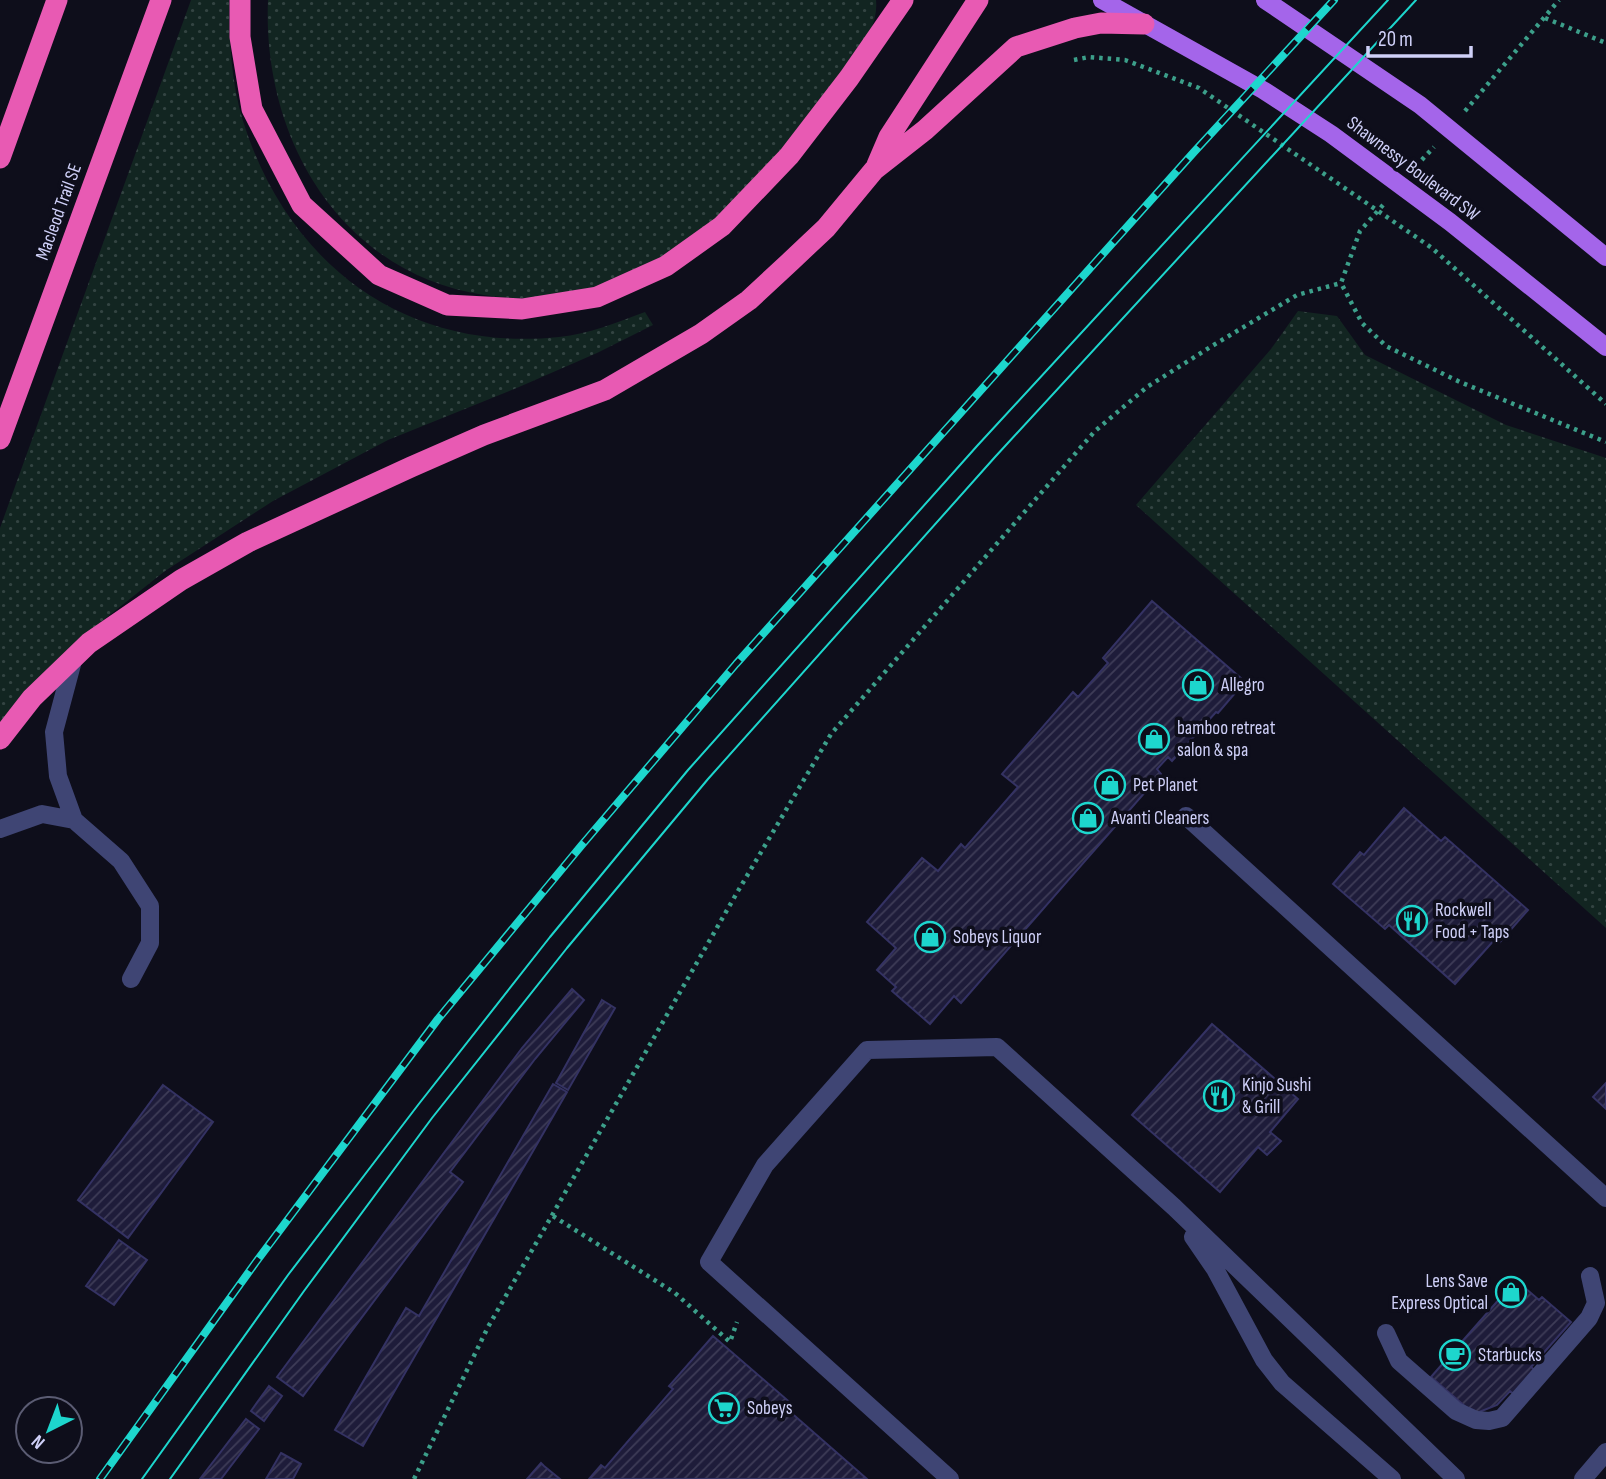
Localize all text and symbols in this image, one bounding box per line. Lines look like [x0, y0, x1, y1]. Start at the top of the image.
scale bar [1368, 14, 1471, 58]
text: 20 m [1378, 27, 1413, 52]
street label: Shawnessy Boulevard SW [1342, 112, 1484, 227]
street label: Macleod Trail SE [31, 161, 87, 263]
shop icon: Allegro [1181, 668, 1215, 702]
place label: Allegro [1220, 674, 1265, 697]
place label: bamboo retreat salon & spa [1177, 717, 1276, 762]
shop icon: bamboo retreat salon & spa [1137, 722, 1171, 756]
shop icon: Pet Planet [1093, 768, 1127, 802]
place label: Pet Planet [1133, 774, 1198, 797]
shop icon: Avanti Cleaners [1071, 801, 1105, 835]
place label: Avanti Cleaners [1110, 807, 1210, 830]
place label: Rockwell Food + Taps [1435, 899, 1510, 944]
restaurant icon: Rockwell Food + Taps [1395, 904, 1429, 938]
shop icon: Sobeys Liquor [913, 920, 947, 954]
place label: Sobeys Liquor [953, 926, 1042, 949]
place label: Kinjo Sushi & Grill [1242, 1074, 1311, 1119]
restaurant icon: Kinjo Sushi & Grill [1202, 1079, 1236, 1113]
place label: Lens Save Express Optical [1391, 1270, 1488, 1315]
shop icon: Lens Save Express Optical [1494, 1275, 1528, 1309]
cafe icon: Starbucks [1438, 1338, 1472, 1372]
place label: Starbucks [1478, 1344, 1542, 1367]
supermarket icon: Sobeys [707, 1391, 741, 1425]
north arrow [14, 1395, 84, 1465]
place label: Sobeys [747, 1397, 793, 1420]
text: N [27, 1430, 50, 1453]

